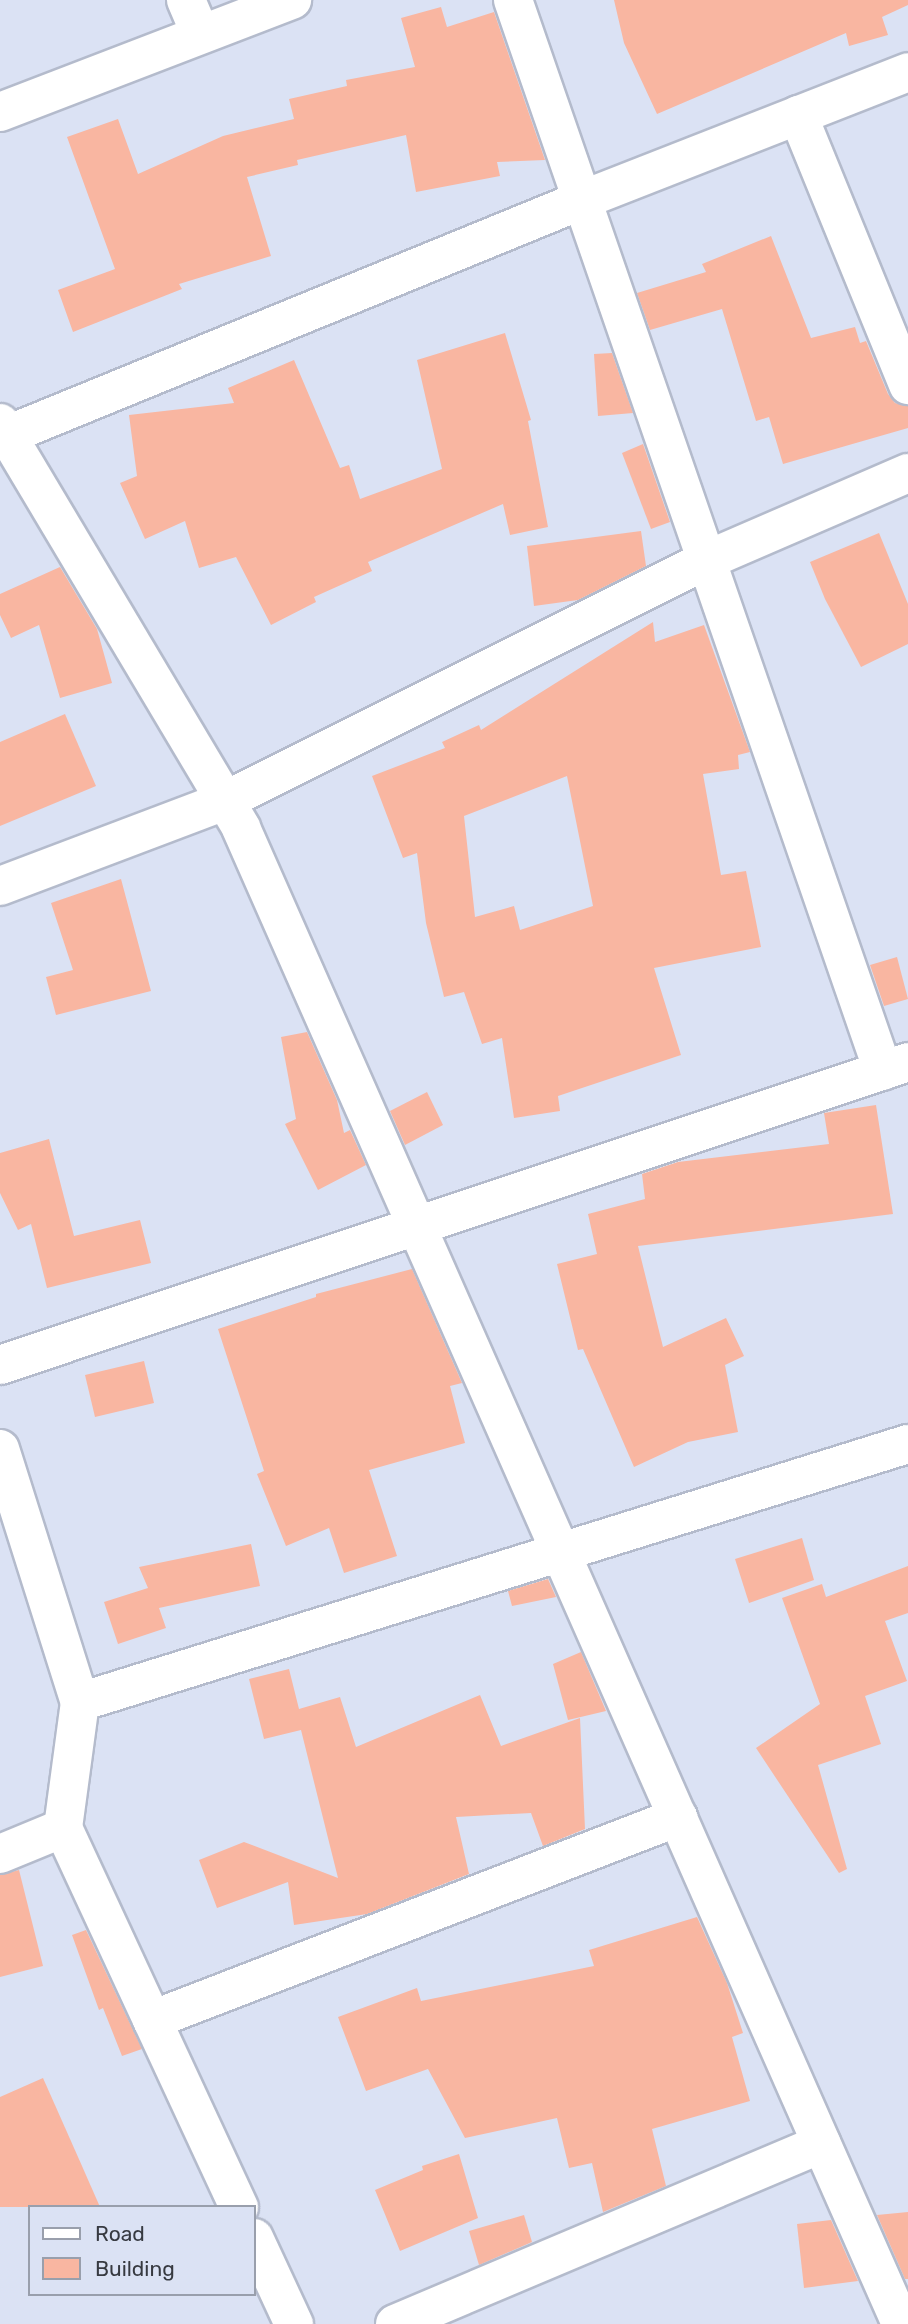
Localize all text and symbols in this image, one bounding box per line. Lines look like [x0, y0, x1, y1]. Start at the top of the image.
legend [28, 2205, 256, 2296]
text: Road [95, 2221, 145, 2246]
text: Building [95, 2256, 175, 2281]

